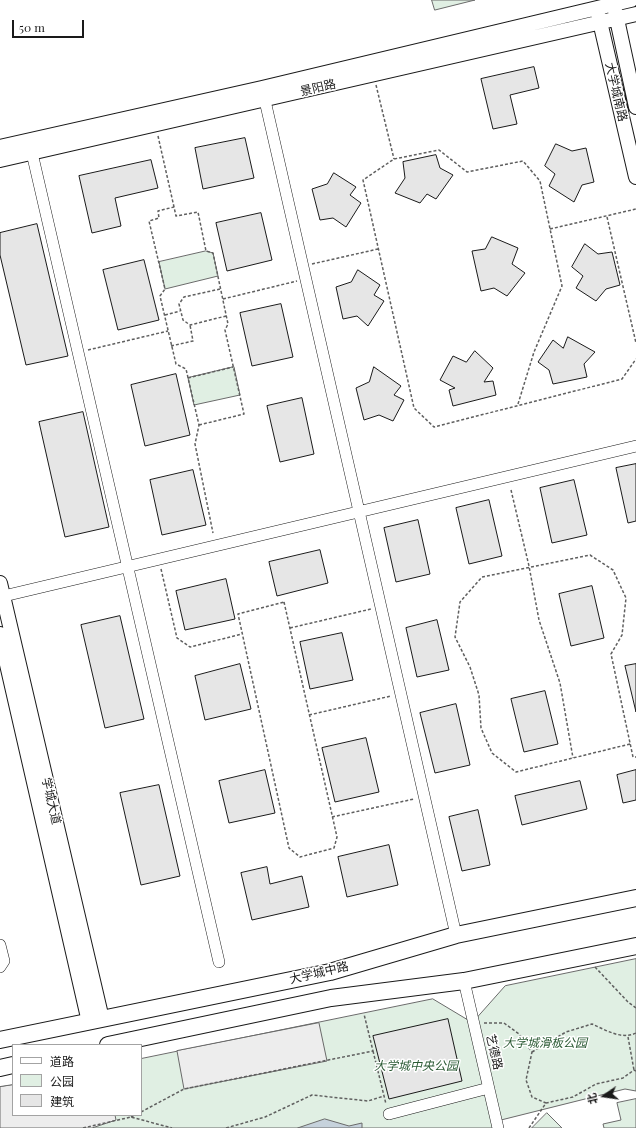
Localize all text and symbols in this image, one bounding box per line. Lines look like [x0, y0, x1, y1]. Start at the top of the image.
scale bar [14, 12, 86, 38]
text: 50 m [19, 19, 45, 35]
street label: 大学城南路 [602, 61, 630, 123]
street label: 景阳路 [299, 77, 337, 99]
street label: 学城大道 [39, 776, 63, 826]
street label: 大学城中路 [288, 959, 350, 987]
street label: 艺德路 [483, 1033, 505, 1071]
park label: 大学城滑板公园 [503, 1036, 587, 1050]
legend [12, 1044, 142, 1116]
text: 道路 [50, 1053, 74, 1069]
park label: 大学城中央公园 [374, 1059, 458, 1073]
text: 公园 [50, 1073, 74, 1089]
north arrow [584, 1076, 624, 1116]
text: 北 [583, 1092, 600, 1106]
text: 建筑 [50, 1093, 74, 1109]

